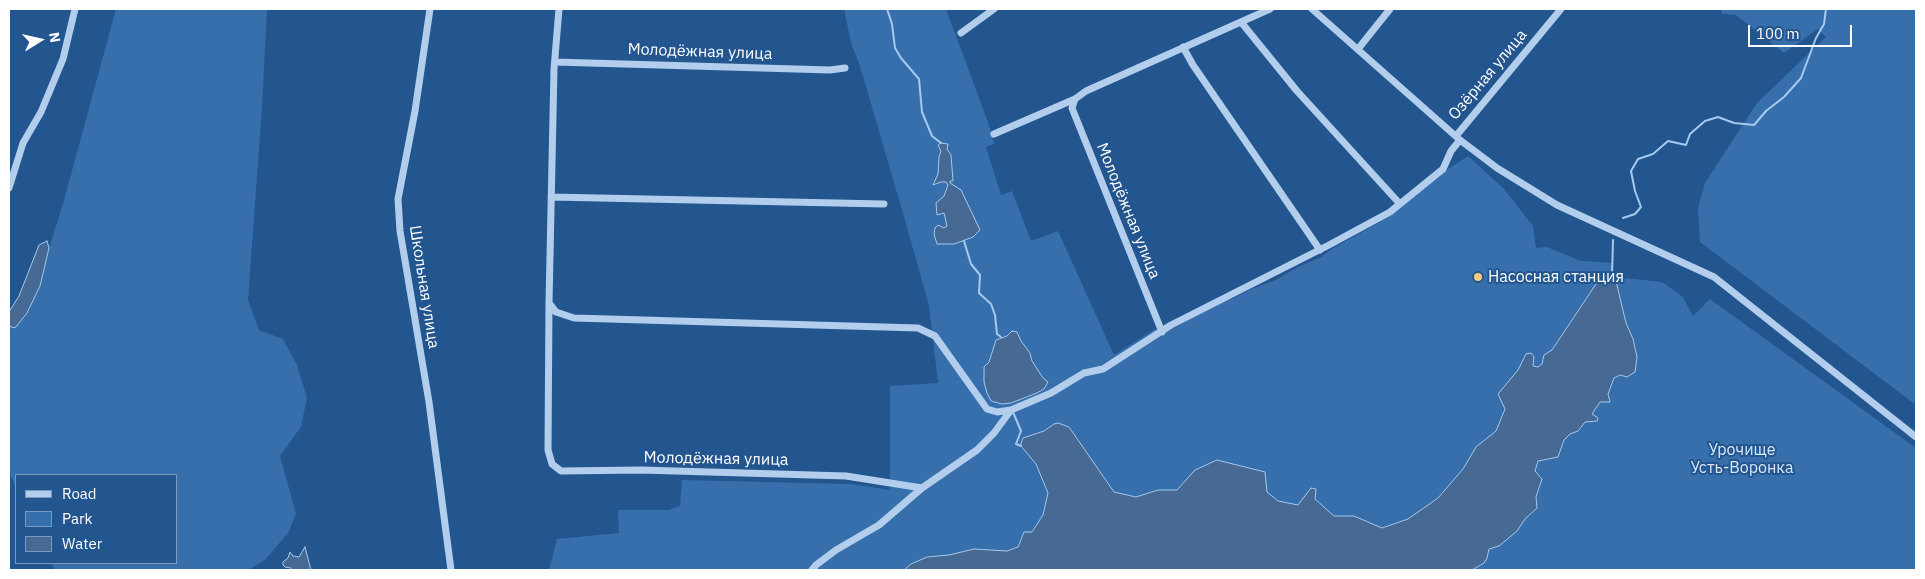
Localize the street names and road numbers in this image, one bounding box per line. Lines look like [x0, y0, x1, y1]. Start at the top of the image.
street label: Озёрная улица [1445, 26, 1531, 124]
street label: Молодёжная улица [627, 40, 773, 64]
street label: Молодёжная улица [1092, 140, 1164, 282]
street label: Школьная улица [405, 224, 443, 350]
street label: Молодёжная улица [643, 448, 789, 470]

